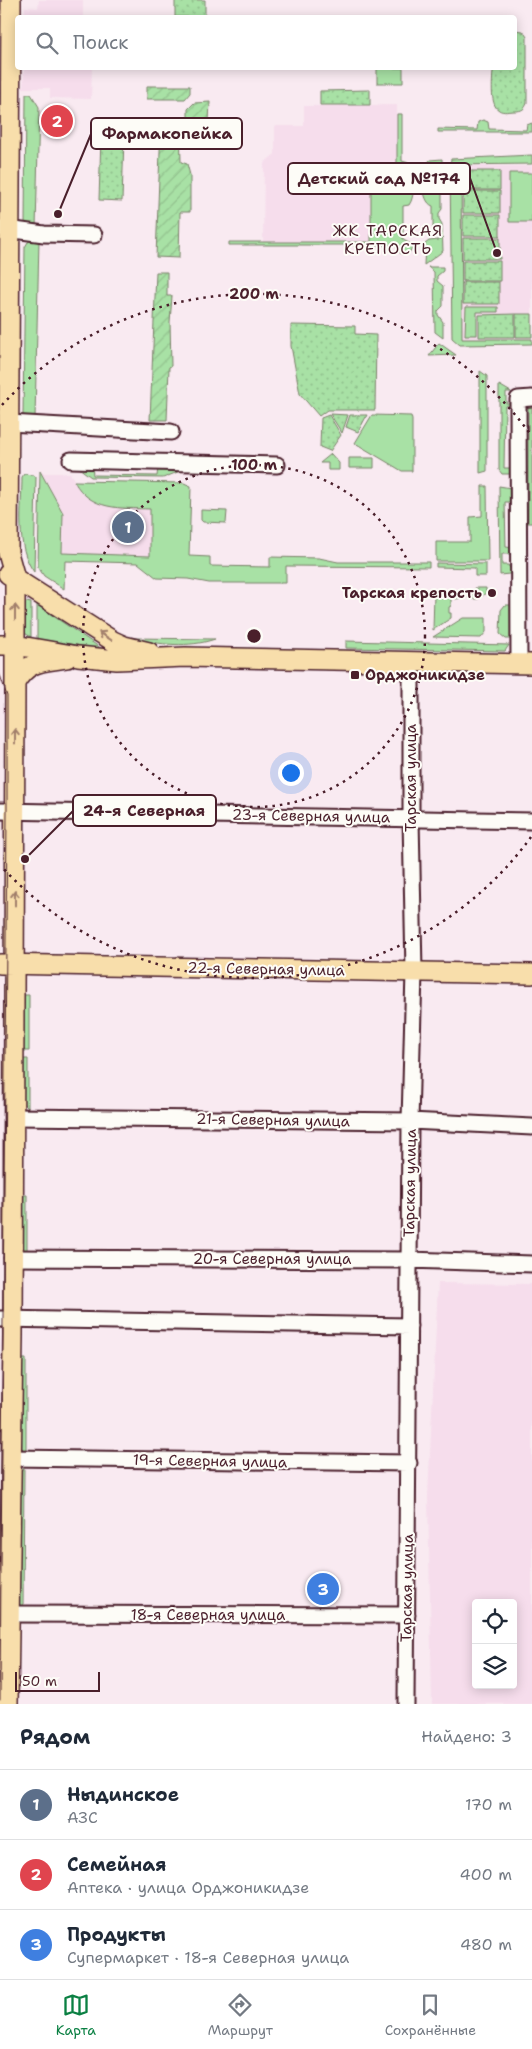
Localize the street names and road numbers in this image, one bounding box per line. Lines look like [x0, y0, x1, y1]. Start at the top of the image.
street label: Тарская улица [401, 723, 421, 832]
street label: 23-я Северная улица [232, 805, 391, 827]
street label: 22-я Северная улица [187, 958, 346, 980]
street label: 21-я Северная улица [196, 1109, 351, 1131]
street label: Тарская улица [399, 1128, 421, 1237]
street label: 20-я Северная улица [193, 1249, 352, 1269]
street label: 19-я Северная улица [133, 1450, 288, 1472]
street label: Тарская улица [396, 1533, 418, 1642]
street label: 18-я Северная улица [131, 1605, 286, 1625]

